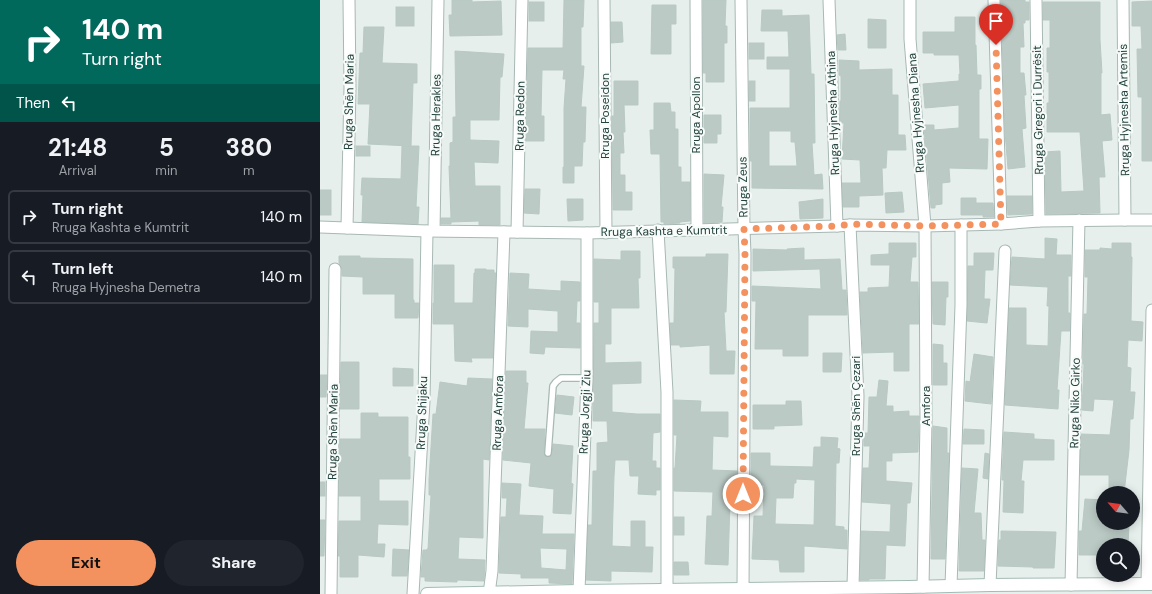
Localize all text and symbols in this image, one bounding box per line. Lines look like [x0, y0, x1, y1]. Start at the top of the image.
pin [979, 4, 1013, 45]
icon: arrive [985, 10, 1007, 32]
text: 140 m [82, 11, 163, 48]
icon: right [16, 16, 68, 68]
street label: Rruga Hyjnesha Artemis [1115, 44, 1133, 176]
street label: Rruga Gregori i Durrësit [1029, 45, 1047, 175]
text: Turn right [82, 47, 162, 71]
street label: Rruga Hyjnesha Athina [823, 51, 843, 175]
street label: Rruga Hyjnesha Diana [904, 53, 928, 173]
street label: Rruga Shën Maria [340, 54, 358, 150]
street label: Rruga Poseidon [597, 73, 613, 159]
street label: Rruga Herakles [427, 74, 445, 156]
street label: Rruga Apollon [688, 76, 704, 153]
street label: Rruga Redon [511, 81, 529, 151]
icon: left [58, 92, 80, 114]
text: Then [16, 93, 50, 113]
text: 21:48 [48, 132, 107, 163]
text: 5 [159, 132, 174, 163]
text: 380 [225, 132, 272, 163]
street label: Rruga Zeus [734, 156, 752, 218]
text: Arrival [59, 162, 97, 179]
text: min [155, 162, 178, 179]
text: m [243, 162, 255, 179]
text: Turn right [52, 199, 123, 219]
icon: right [18, 206, 40, 228]
text: 140 m [261, 207, 302, 227]
text: Rruga Kashta e Kumtrit [52, 219, 189, 236]
street label: Rruga Kashta e Kumtrit [601, 222, 728, 240]
text: Turn left [52, 259, 113, 279]
icon: left [18, 266, 40, 288]
text: 140 m [261, 267, 302, 287]
text: Rruga Hyjnesha Demetra [52, 279, 200, 296]
street label: Rruga Shën Çezari [848, 356, 864, 456]
street label: Rruga Niko Girko [1066, 357, 1084, 449]
street label: Rruga Jorgji Ziu [576, 369, 594, 454]
street label: Rruga Amfora [489, 375, 507, 451]
street label: Rruga Shijaku [413, 376, 431, 450]
street label: Rruga Shën Maria [324, 384, 342, 480]
street label: Amfora [918, 386, 934, 426]
position arrow [722, 473, 764, 515]
north arrow [1096, 486, 1140, 530]
map controls [1096, 486, 1140, 582]
button: search [1096, 538, 1140, 582]
button: Exit [16, 540, 156, 586]
button: Share [164, 540, 304, 586]

